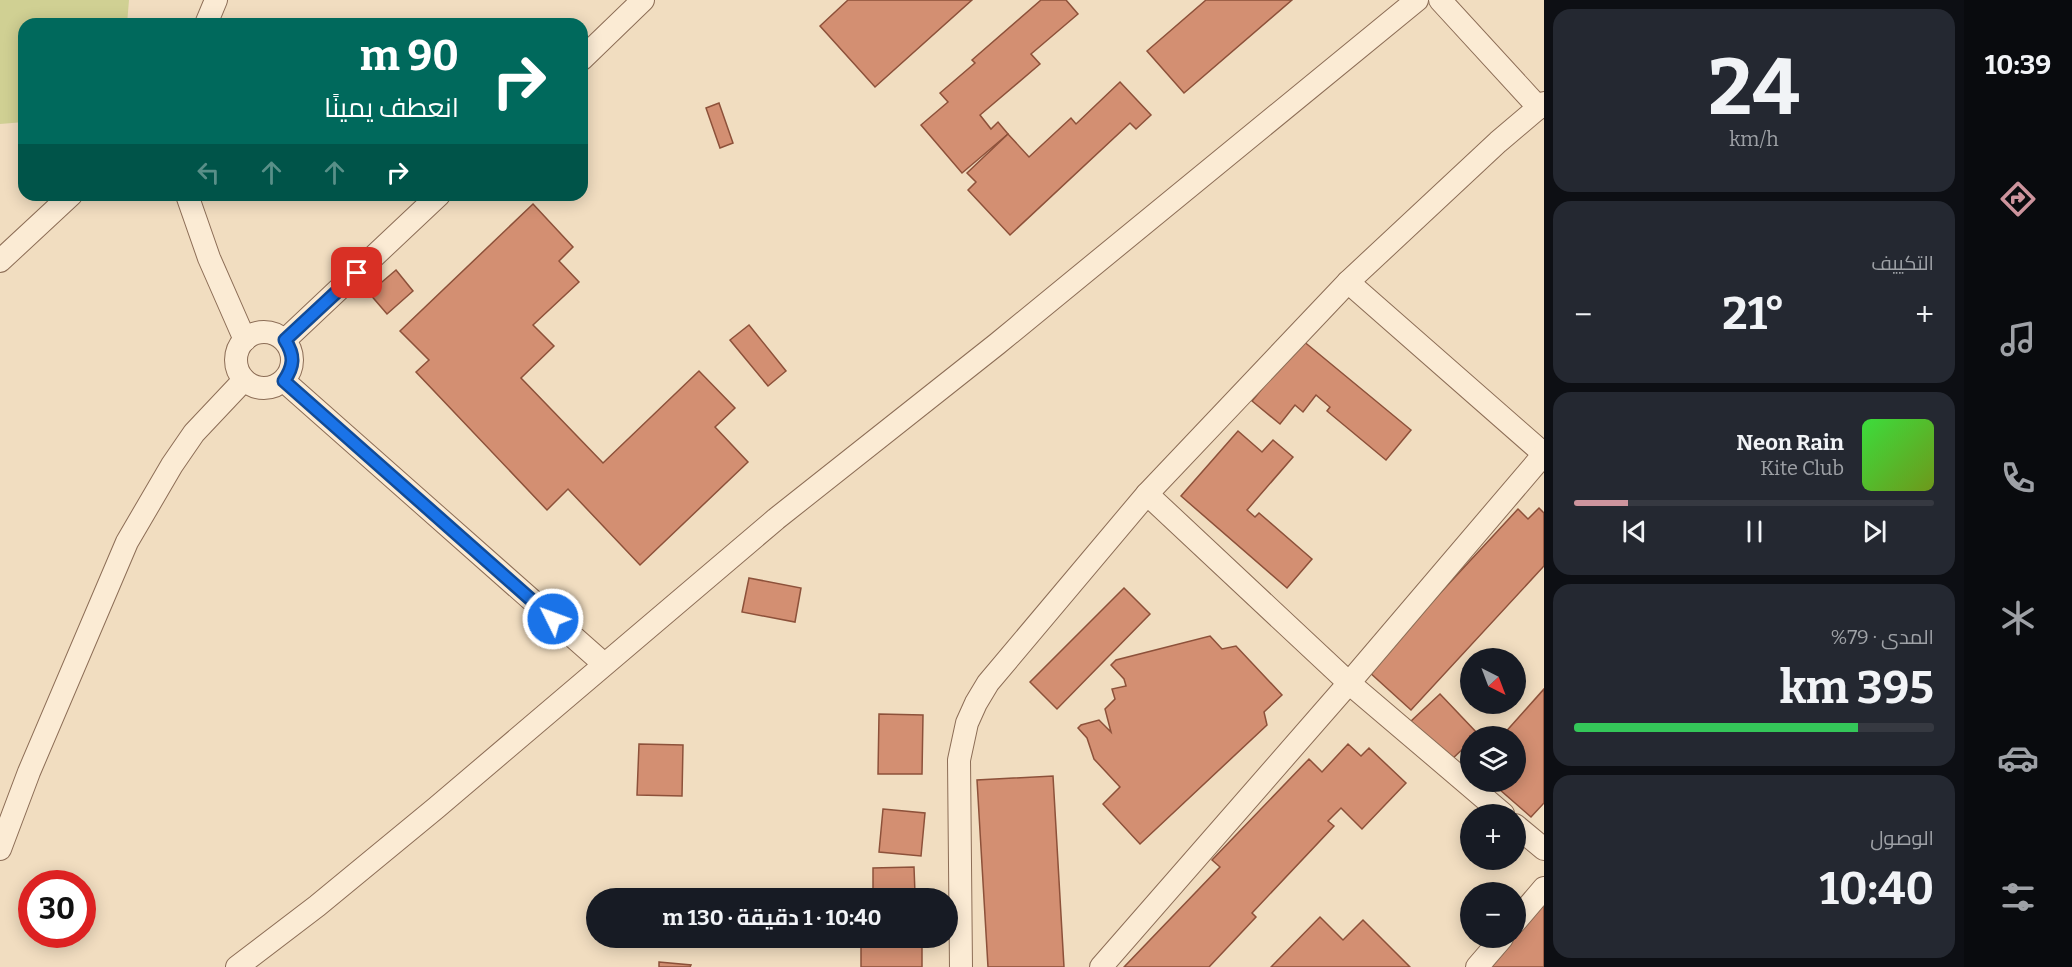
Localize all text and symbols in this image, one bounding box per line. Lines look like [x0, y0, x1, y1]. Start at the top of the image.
text: 90 m [360, 31, 459, 81]
text: 24 [1708, 41, 1800, 135]
icon: right [480, 42, 558, 120]
text: 10:39 [1985, 49, 2051, 81]
text: انعطف يمينًا [324, 92, 459, 124]
text: km/h [1729, 127, 1779, 151]
icon: left [192, 156, 225, 189]
icon: ahead [255, 156, 288, 189]
icon: ahead [318, 156, 351, 189]
icon: right [381, 156, 414, 189]
icon: directions [1997, 178, 2039, 220]
pin [331, 247, 382, 298]
text: التكييف [1871, 251, 1934, 275]
icon: arrive [340, 256, 373, 289]
text: 21° [1722, 287, 1785, 341]
text: − [1574, 295, 1592, 335]
text: + [1915, 295, 1934, 335]
icon: music [1997, 318, 2039, 360]
text: Neon Rain [1736, 429, 1844, 456]
text: Kite Club [1760, 456, 1844, 480]
icon: phone [1997, 457, 2039, 499]
icon: previous [1618, 515, 1651, 548]
icon: pause [1738, 515, 1771, 548]
icon: next [1858, 515, 1891, 548]
position arrow [521, 587, 585, 651]
icon: climate [1997, 597, 2039, 639]
text: المدى · 79% [1830, 625, 1934, 649]
north arrow [1460, 648, 1526, 714]
map controls [1460, 648, 1526, 948]
text: 395 km [1780, 661, 1934, 715]
button: layers [1460, 726, 1526, 792]
icon: car [1997, 737, 2039, 779]
button: + [1460, 804, 1526, 870]
text: الوصول [1870, 826, 1934, 850]
text: 10:40 [1820, 862, 1934, 916]
speed limit sign: 30 [18, 870, 96, 948]
icon: filters [1997, 876, 2039, 918]
button: − [1460, 882, 1526, 948]
text: 10:40 · 1 دقيقة · 130 m [663, 904, 881, 931]

